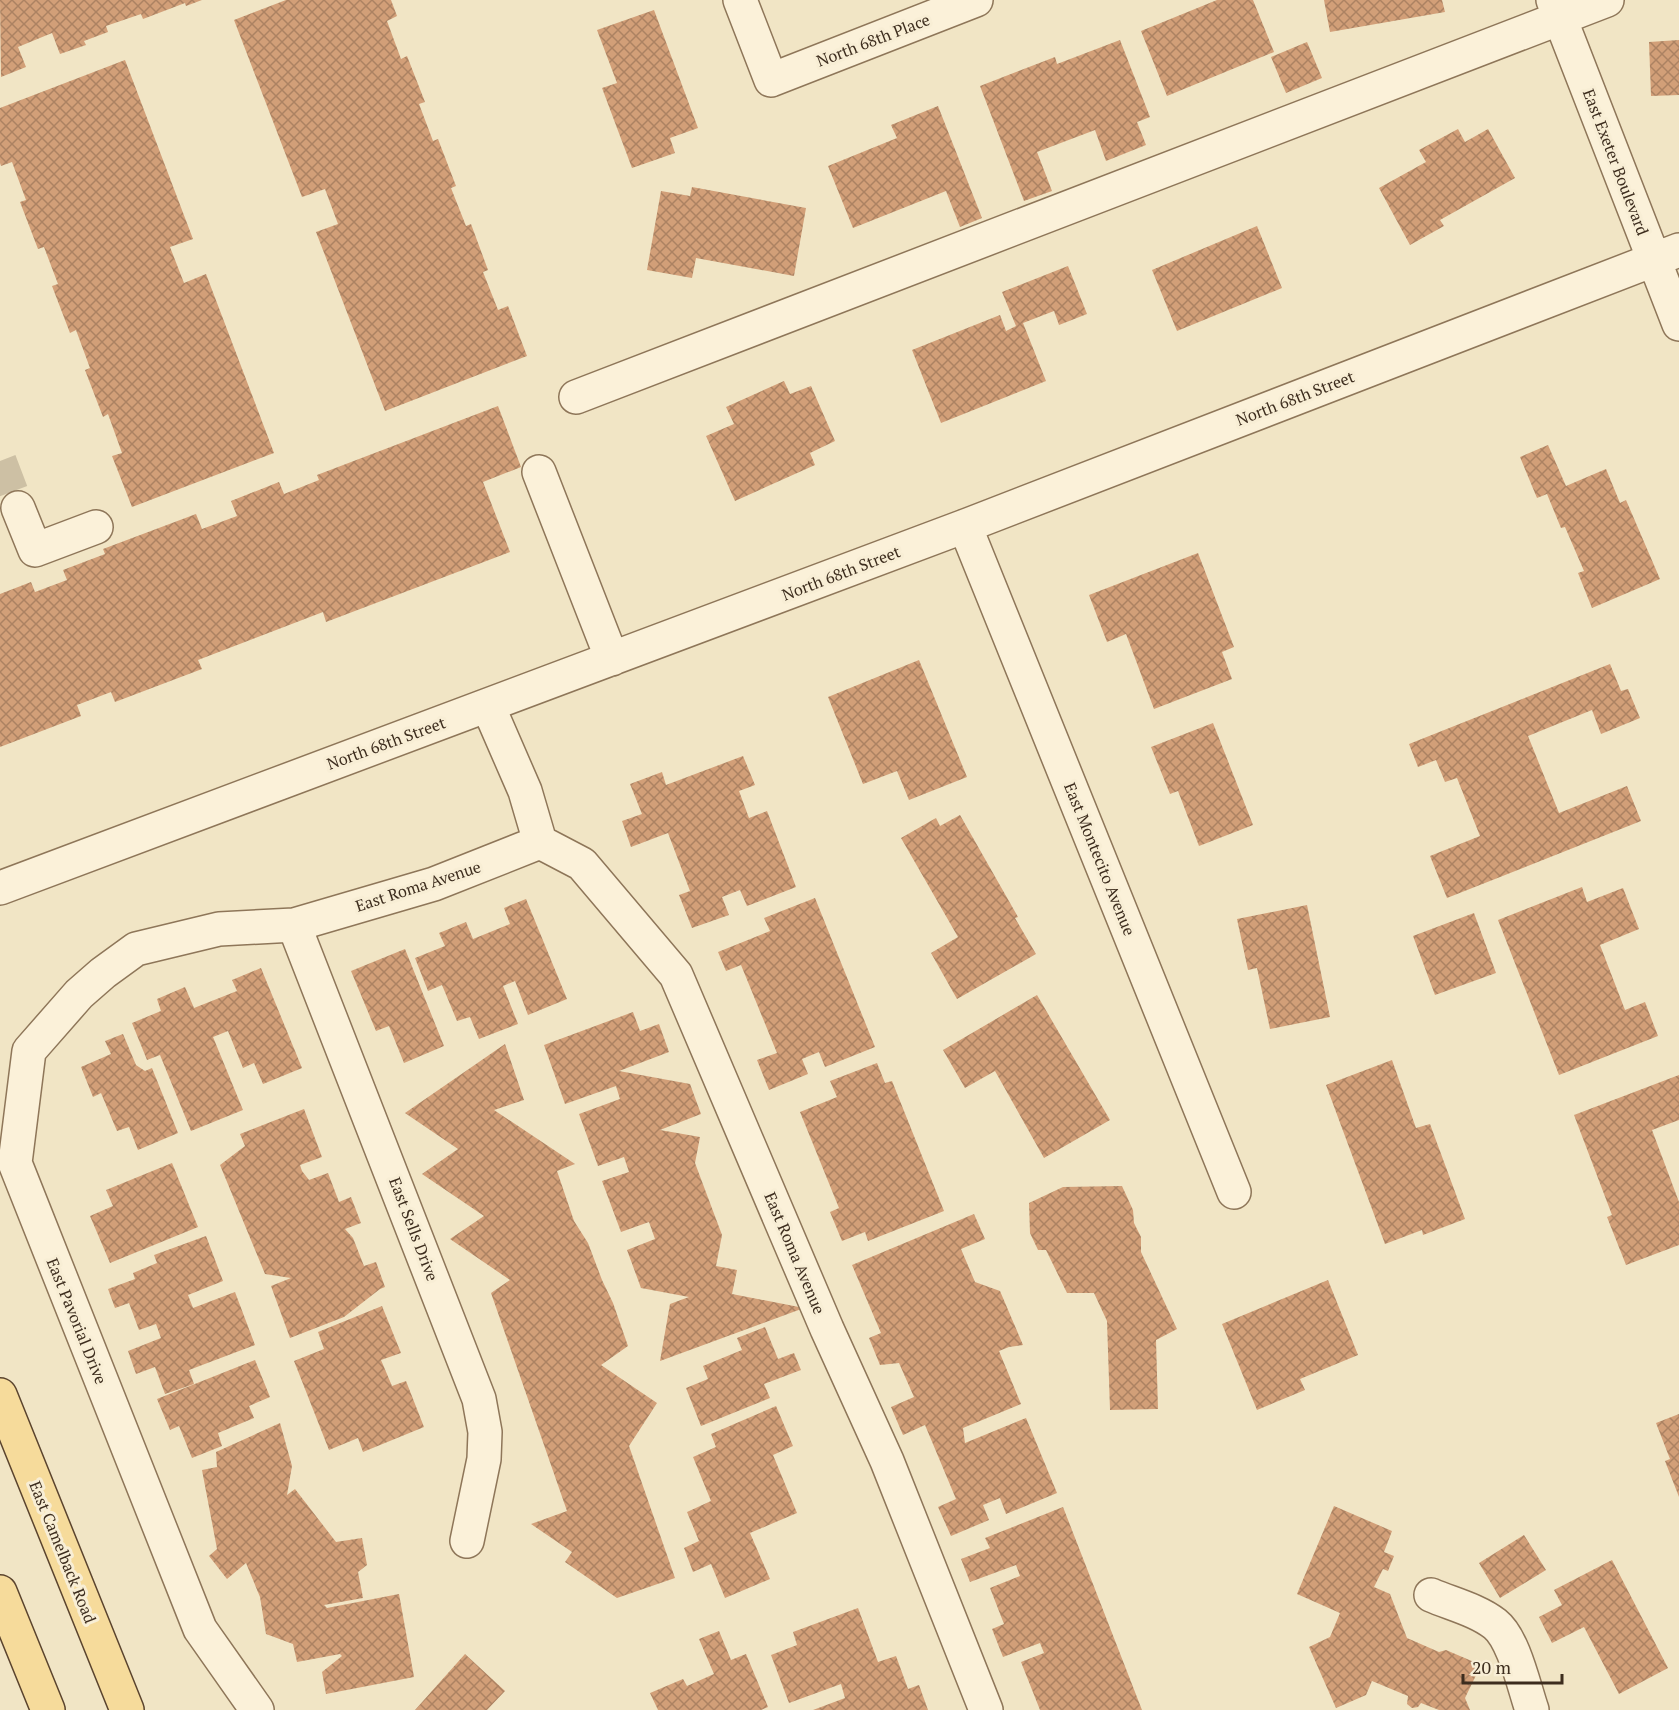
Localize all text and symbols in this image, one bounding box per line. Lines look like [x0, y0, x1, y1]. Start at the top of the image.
street label: North 68th Place [813, 8, 933, 72]
street label: East Exeter Boulevard [1578, 86, 1654, 239]
street label: North 68th Street [1233, 365, 1357, 431]
street label: North 68th Street [779, 540, 903, 606]
street label: North 68th Street [324, 711, 448, 775]
street label: East Montecito Avenue [1059, 779, 1141, 939]
street label: East Roma Avenue [352, 855, 484, 917]
street label: East Sells Drive [384, 1174, 444, 1284]
street label: East Roma Avenue [759, 1189, 831, 1317]
street label: East Pavorial Drive [42, 1255, 112, 1387]
street label: East Camelback Road [24, 1478, 102, 1626]
scale bar [1463, 1647, 1562, 1685]
text: 20 m [1472, 1655, 1512, 1679]

